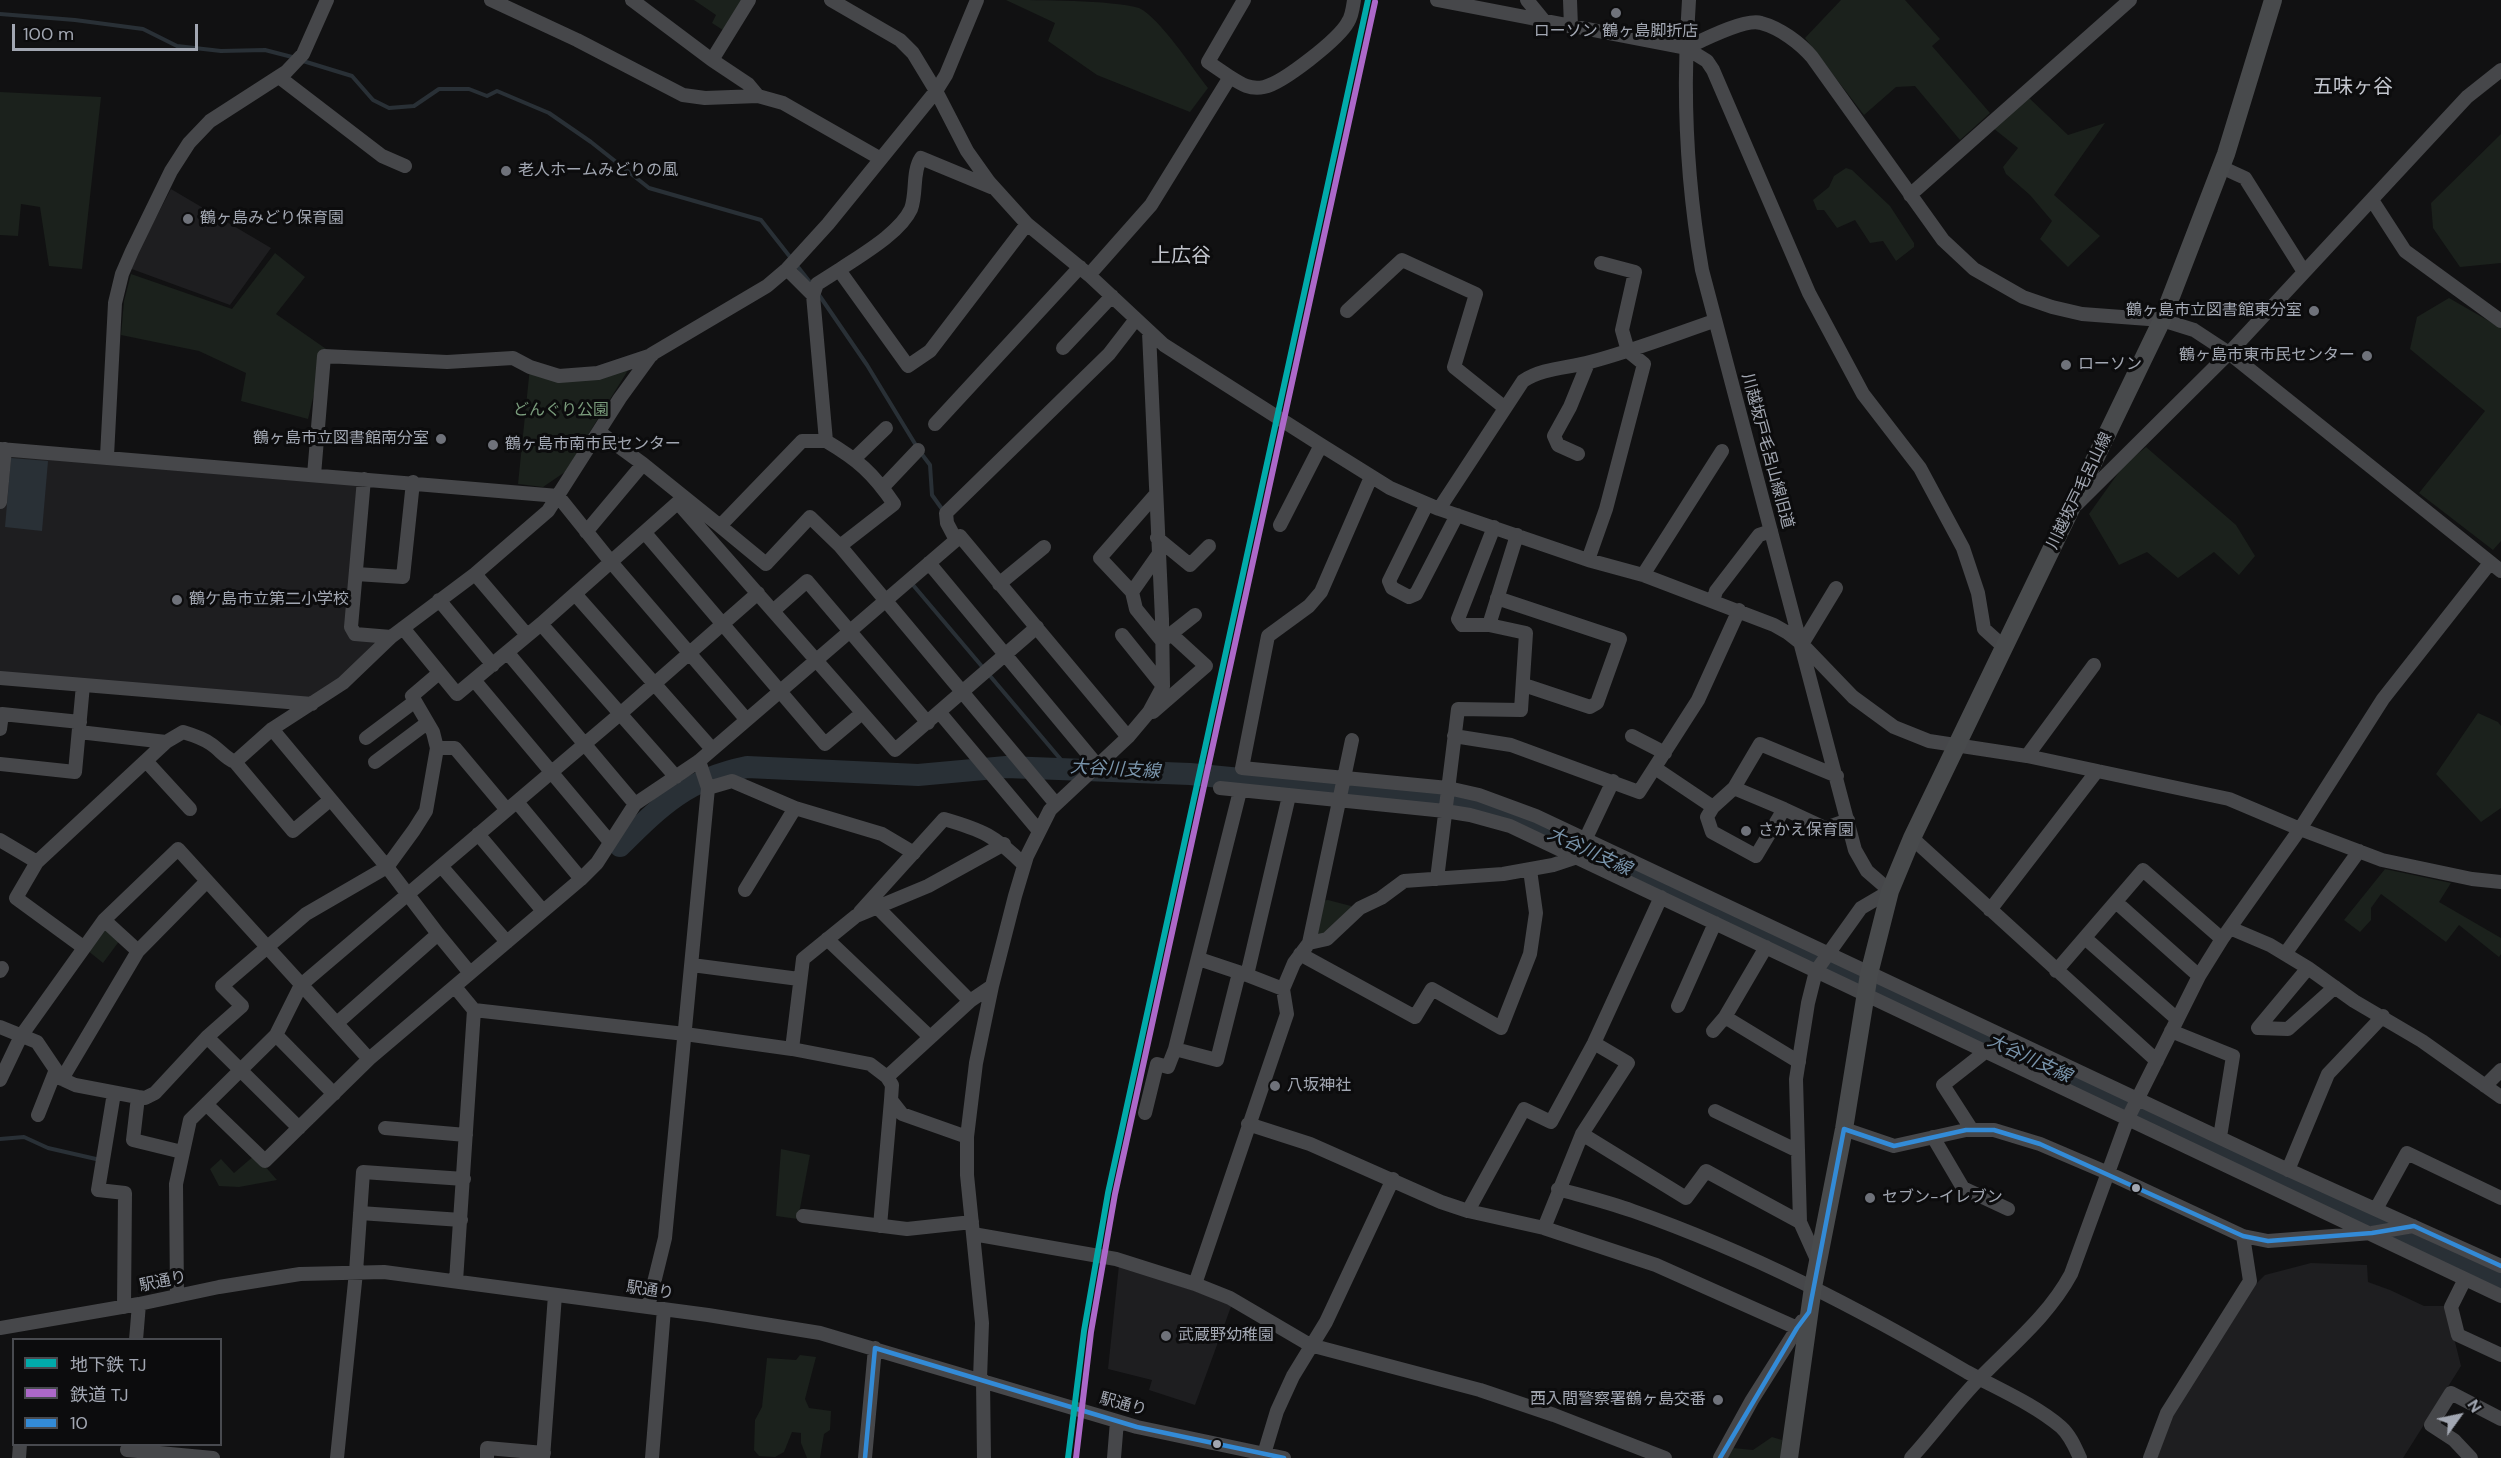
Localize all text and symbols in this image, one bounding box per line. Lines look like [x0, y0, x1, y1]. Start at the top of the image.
marker: ローソン 鶴ヶ島脚折店 [1609, 6, 1623, 20]
scale bar [15, 12, 201, 50]
text: 100 m [23, 22, 74, 46]
place label: ローソン 鶴ヶ島脚折店 [1534, 22, 1698, 42]
district label: 五味ヶ谷 [2313, 76, 2393, 100]
place label: 老人ホームみどりの風 [518, 161, 678, 181]
marker: 老人ホームみどりの風 [499, 164, 513, 178]
place label: 鶴ヶ島みどり保育園 [200, 209, 344, 229]
marker: 鶴ヶ島みどり保育園 [181, 212, 195, 226]
district label: 上広谷 [1151, 245, 1211, 269]
place label: 鶴ヶ島市立図書館東分室 [2126, 301, 2302, 321]
marker: 鶴ヶ島市立図書館東分室 [2307, 304, 2321, 318]
place label: 鶴ヶ島市東市民センター [2179, 346, 2355, 366]
marker: 鶴ヶ島市東市民センター [2360, 349, 2374, 363]
place label: ローソン [2078, 355, 2142, 375]
marker: ローソン [2059, 358, 2073, 372]
street label: 川越坂戸毛呂山線旧道 [1737, 371, 1797, 531]
park label: どんぐり公園 [513, 401, 609, 421]
place label: 鶴ヶ島市立図書館南分室 [253, 429, 429, 449]
street label: 川越坂戸毛呂山線 [2043, 429, 2117, 553]
marker: 鶴ヶ島市立図書館南分室 [434, 432, 448, 446]
place label: 鶴ヶ島市南市民センター [505, 435, 681, 455]
marker: 鶴ヶ島市南市民センター [486, 438, 500, 452]
place label: 鶴ケ島市立第二小学校 [189, 590, 349, 610]
marker: 鶴ケ島市立第二小学校 [170, 593, 184, 607]
water label: 大谷川支線 [1069, 757, 1161, 783]
place label: さかえ保育園 [1758, 821, 1854, 841]
water label: 大谷川支線 [1544, 823, 1634, 881]
marker: さかえ保育園 [1739, 824, 1753, 838]
water label: 大谷川支線 [1984, 1030, 2074, 1088]
place label: 八坂神社 [1287, 1076, 1351, 1096]
marker: 八坂神社 [1268, 1079, 1282, 1093]
unlabelled marker [2130, 1182, 2142, 1194]
place label: セブン-イレブン [1882, 1188, 2003, 1208]
marker: セブン-イレブン [1863, 1191, 1877, 1205]
street label: 駅通り [138, 1268, 188, 1296]
street label: 駅通り [625, 1278, 675, 1304]
place label: 武蔵野幼稚園 [1178, 1326, 1274, 1346]
marker: 武蔵野幼稚園 [1159, 1329, 1173, 1343]
legend [12, 1338, 222, 1446]
text: 地下鉄 TJ [70, 1353, 146, 1377]
text: 鉄道 TJ [70, 1383, 128, 1407]
north arrow [2429, 1386, 2489, 1446]
street label: 駅通り [1097, 1390, 1149, 1420]
place label: 西入間警察署鶴ヶ島交番 [1530, 1390, 1706, 1410]
marker: 西入間警察署鶴ヶ島交番 [1711, 1393, 1725, 1407]
text: N [2463, 1395, 2486, 1417]
text: 10 [70, 1411, 88, 1435]
unlabelled marker [1211, 1438, 1223, 1450]

